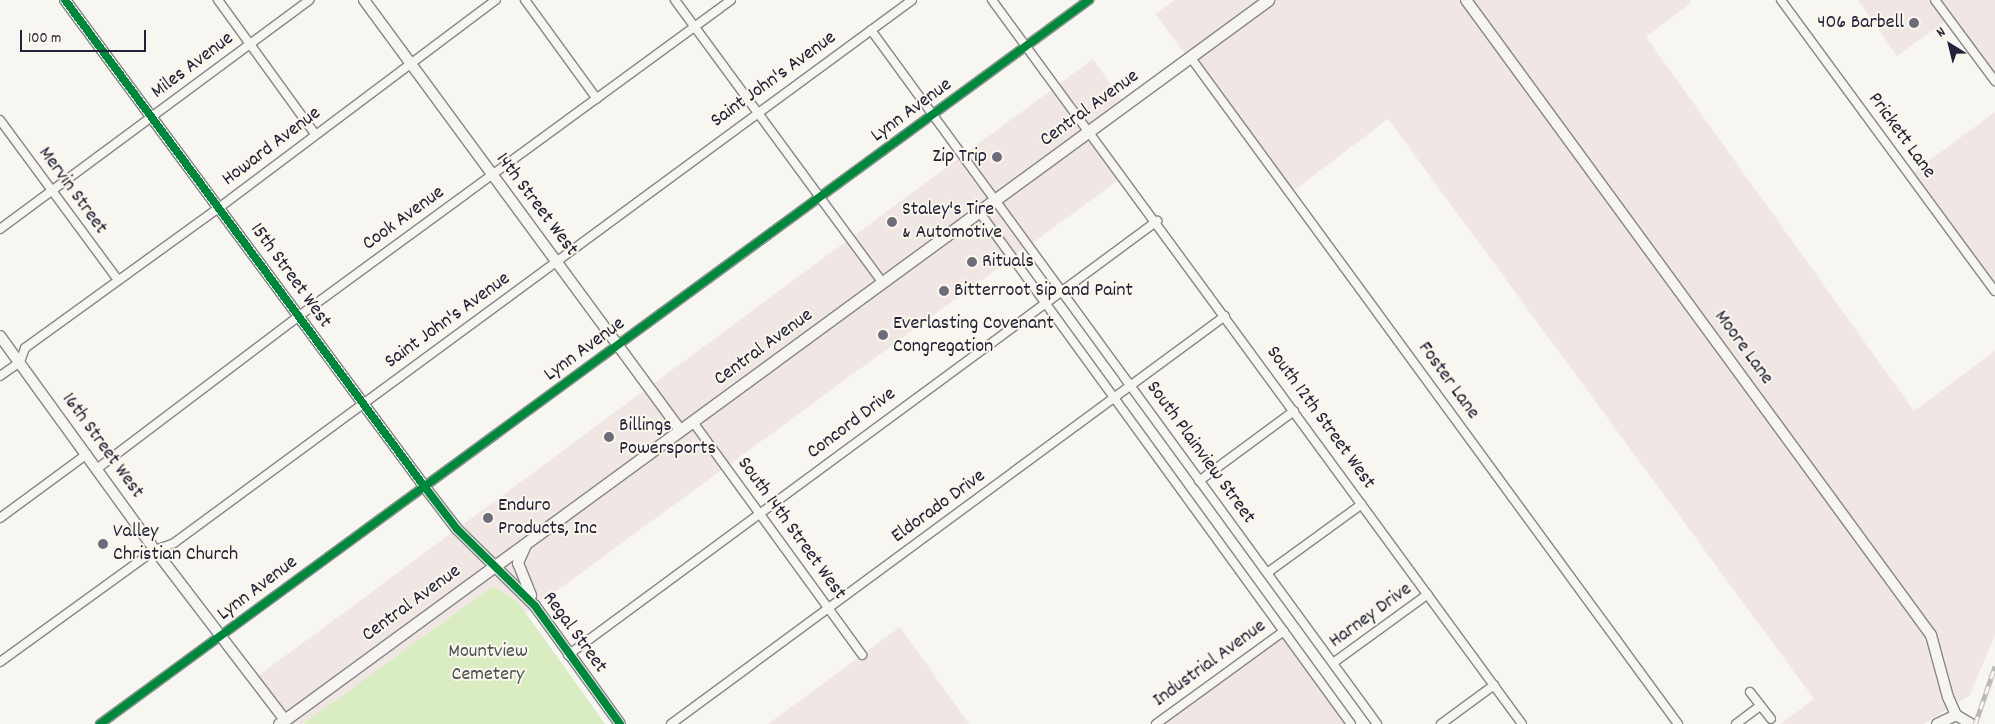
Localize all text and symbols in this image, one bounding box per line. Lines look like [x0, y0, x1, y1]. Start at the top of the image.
place label: 406 Barbell [1817, 11, 1904, 35]
marker: 406 Barbell [1908, 17, 1920, 29]
scale bar [22, 20, 149, 52]
north arrow [1925, 20, 1975, 70]
text: N [1932, 23, 1950, 43]
street label: Saint John's Avenue [707, 26, 841, 134]
street label: Miles Avenue [147, 27, 239, 105]
text: 100 m [28, 28, 61, 50]
street label: Central Avenue [1036, 65, 1144, 153]
street label: Lynn Avenue [867, 74, 957, 148]
street label: Prickett Lane [1862, 88, 1940, 184]
street label: Howard Avenue [218, 102, 326, 192]
street label: Mervin Street [32, 143, 112, 239]
place label: Zip Trip [932, 145, 987, 169]
street label: 14th Street West [489, 149, 583, 261]
marker: Zip Trip [991, 151, 1003, 163]
street label: Cook Avenue [358, 181, 450, 257]
place label: Staley's Tire & Automotive [902, 198, 1002, 245]
marker: Staley's Tire & Automotive [886, 216, 898, 228]
street label: 15th Street West [244, 219, 336, 333]
place label: Rituals [982, 250, 1034, 274]
marker: Rituals [966, 256, 978, 268]
street label: Saint John's Avenue [381, 267, 515, 375]
place label: Bitterroot Sip and Paint [954, 279, 1133, 303]
marker: Bitterroot Sip and Paint [938, 285, 950, 297]
street label: Central Avenue [710, 304, 818, 392]
street label: Moore Lane [1708, 306, 1778, 390]
place label: Everlasting Covenant Congregation [893, 312, 1054, 359]
street label: Lynn Avenue [540, 313, 630, 387]
marker: Everlasting Covenant Congregation [877, 329, 889, 341]
street label: Foster Lane [1412, 338, 1484, 424]
street label: South 12th Street West [1260, 342, 1380, 494]
street label: South Plainview Street [1140, 377, 1260, 529]
street label: Concord Drive [803, 383, 901, 465]
street label: 16th Street West [56, 389, 148, 503]
place label: Billings Powersports [619, 414, 716, 461]
marker: Billings Powersports [603, 431, 615, 443]
street label: South 14th Street West [731, 453, 851, 605]
street label: Eldorado Drive [887, 465, 991, 549]
place label: Enduro Products, Inc [498, 494, 597, 541]
marker: Enduro Products, Inc [482, 512, 494, 524]
place label: Valley Christian Church [113, 520, 238, 567]
marker: Valley Christian Church [97, 538, 109, 550]
street label: Lynn Avenue [213, 551, 303, 627]
street label: Central Avenue [358, 560, 466, 648]
street label: Harney Drive [1325, 578, 1417, 654]
street label: Regal Street [536, 588, 612, 678]
street label: Industrial Avenue [1149, 615, 1271, 713]
park label: Mountview Cemetery [448, 640, 528, 687]

